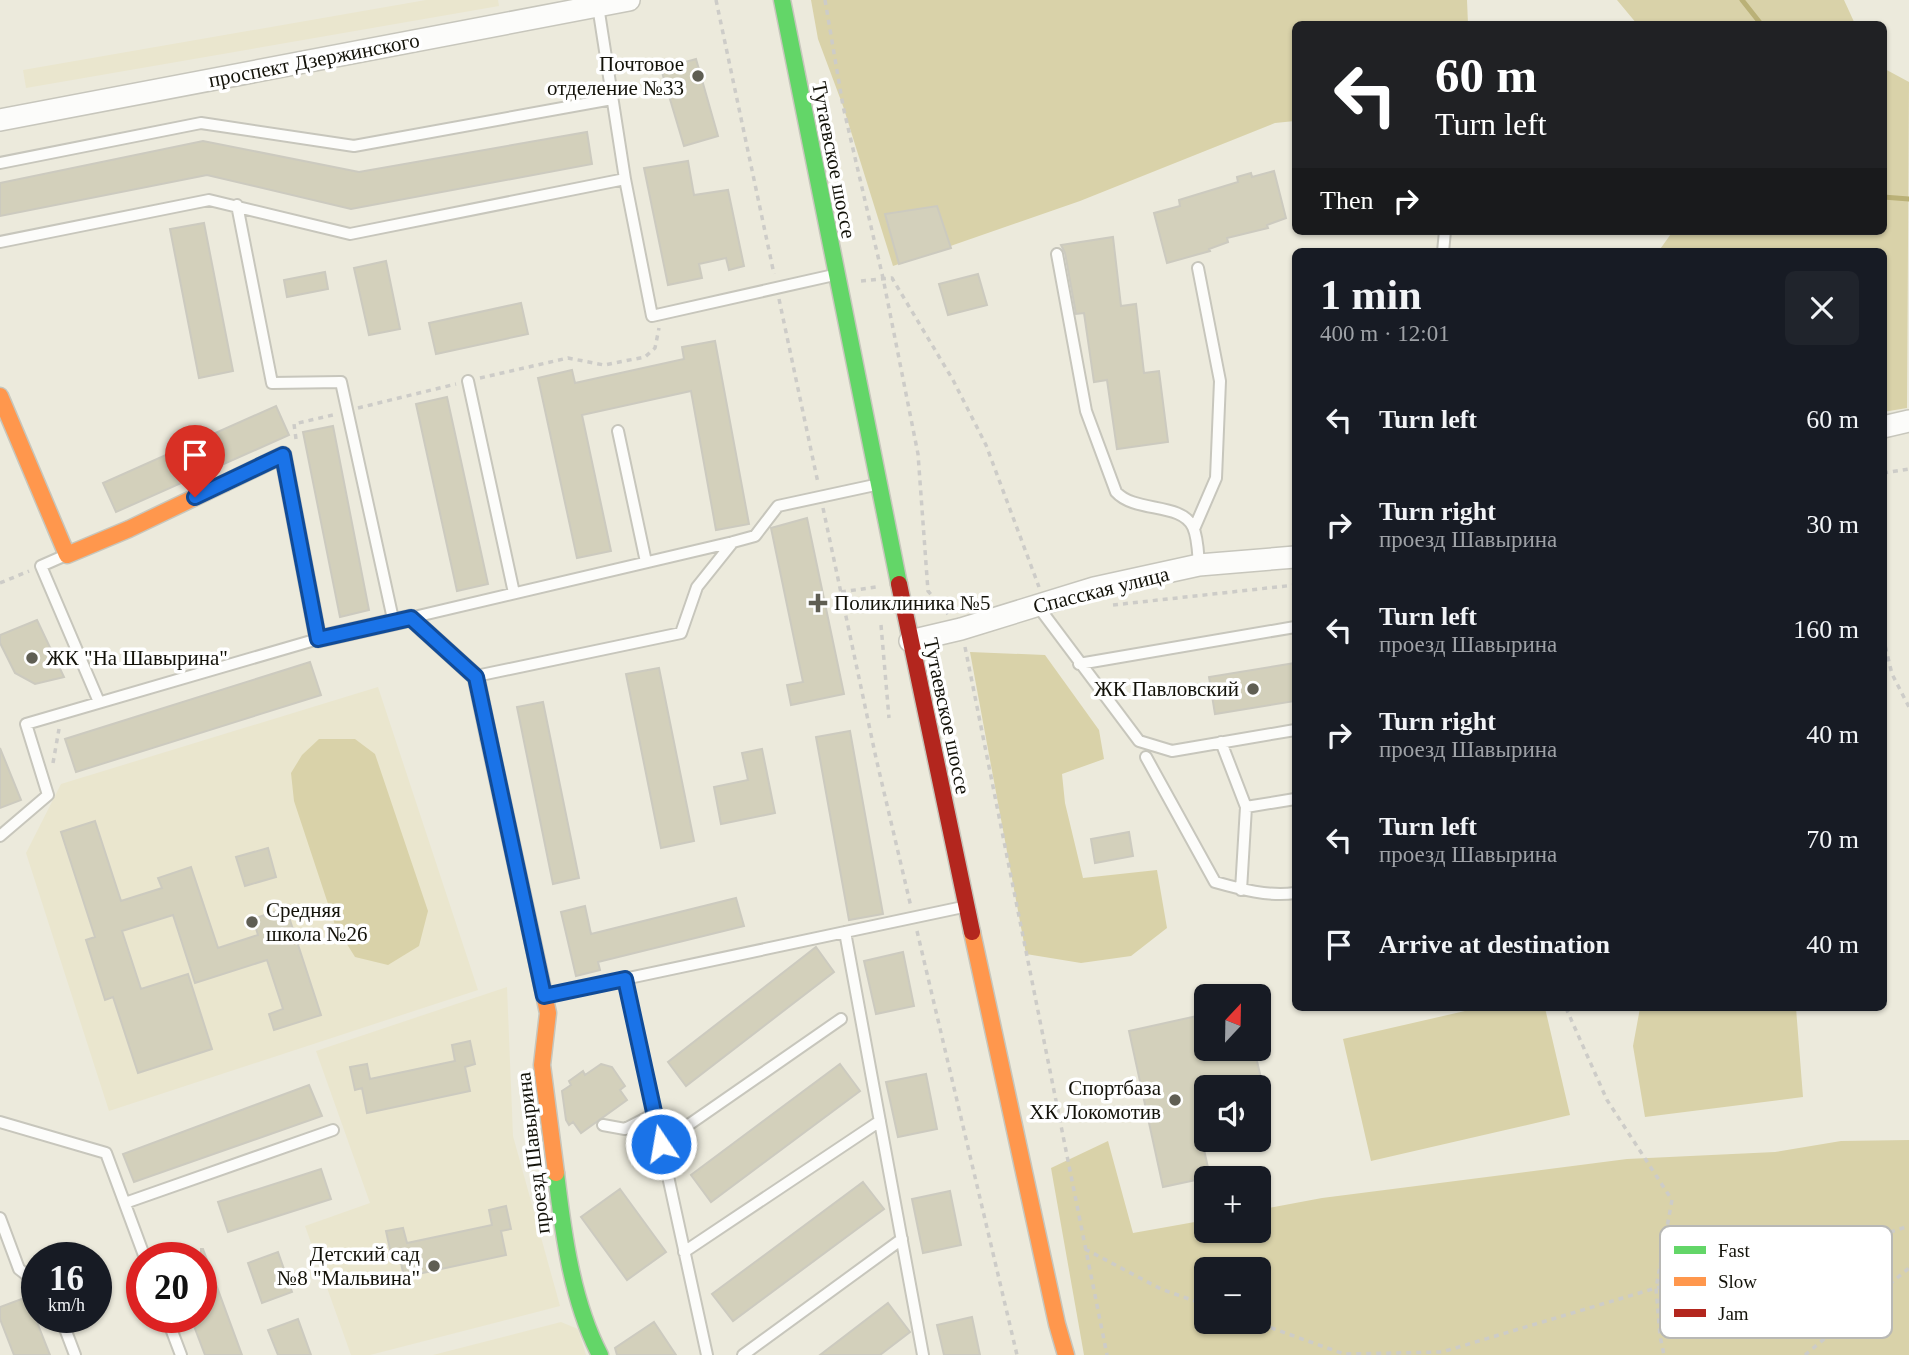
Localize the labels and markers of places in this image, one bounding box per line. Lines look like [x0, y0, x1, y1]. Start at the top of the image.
place label: Почтовое отделение №33 [547, 52, 684, 100]
marker: Почтовое отделение №33 [690, 68, 706, 84]
pin [165, 425, 225, 497]
place label: Поликлиника №5 [834, 591, 991, 615]
marker: Поликлиника №5 [808, 593, 828, 613]
place label: ЖК "На Шавырина" [46, 646, 228, 670]
marker: ЖК "На Шавырина" [24, 650, 40, 666]
place label: ЖК Павловский [1094, 677, 1239, 701]
marker: ЖК Павловский [1245, 681, 1261, 697]
place label: Средняя школа №26 [266, 898, 368, 946]
marker: Средняя школа №26 [244, 914, 260, 930]
place label: Спортбаза ХК Локомотив [1029, 1076, 1162, 1124]
marker: Спортбаза ХК Локомотив [1167, 1092, 1183, 1108]
place label: Детский сад №8 "Мальвина" [277, 1242, 420, 1290]
marker: Детский сад №8 "Мальвина" [426, 1258, 442, 1274]

